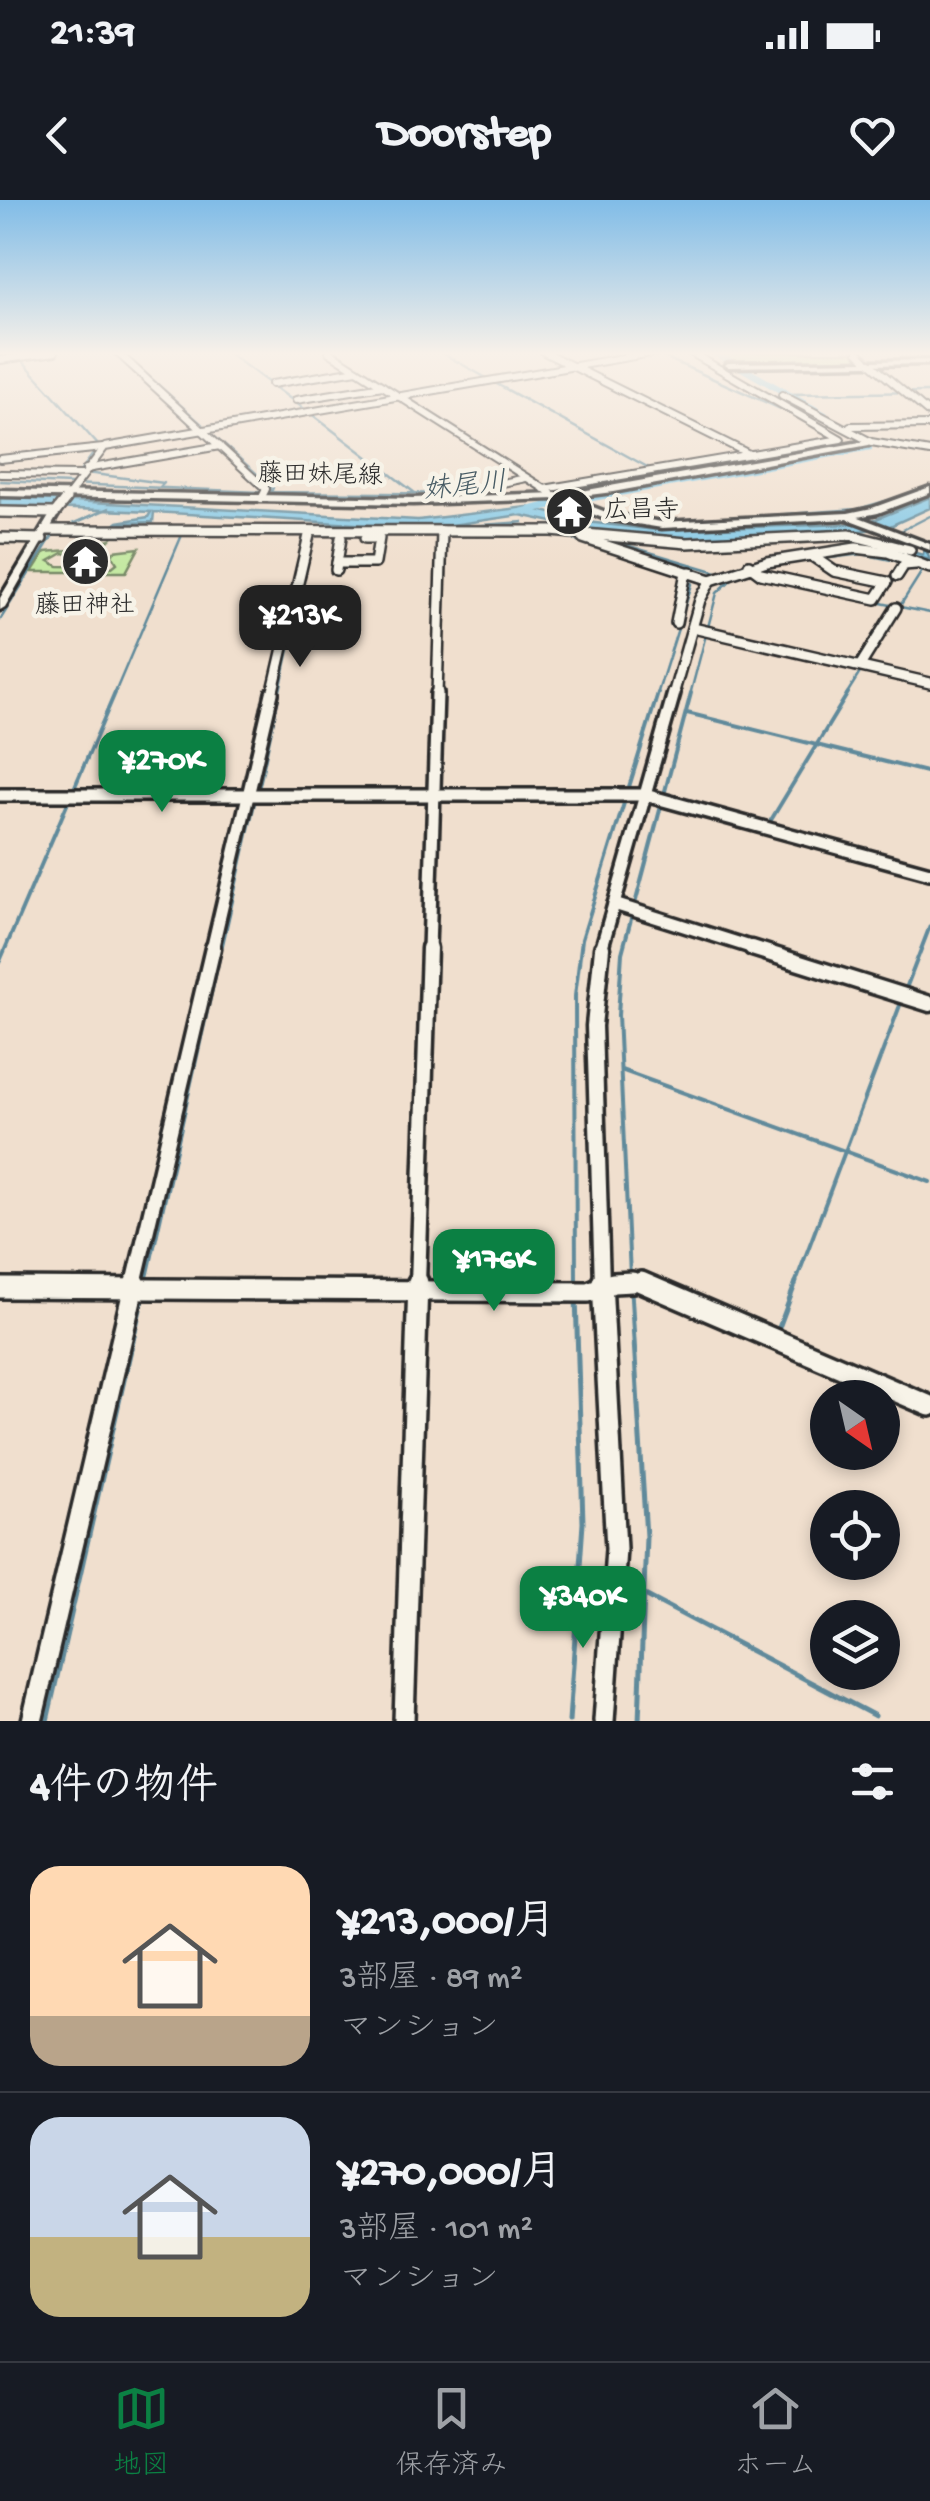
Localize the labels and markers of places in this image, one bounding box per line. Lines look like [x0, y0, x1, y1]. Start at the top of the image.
temple icon: 広昌寺 [543, 486, 595, 538]
place label: 広昌寺 [604, 496, 679, 527]
temple icon: 藤田神社 [59, 535, 111, 587]
pin: ¥213K [230, 585, 370, 670]
place label: 藤田神社 [35, 591, 135, 622]
pin: ¥270K [92, 730, 232, 815]
pin: ¥176K [424, 1229, 564, 1314]
pin: ¥340K [513, 1566, 653, 1651]

